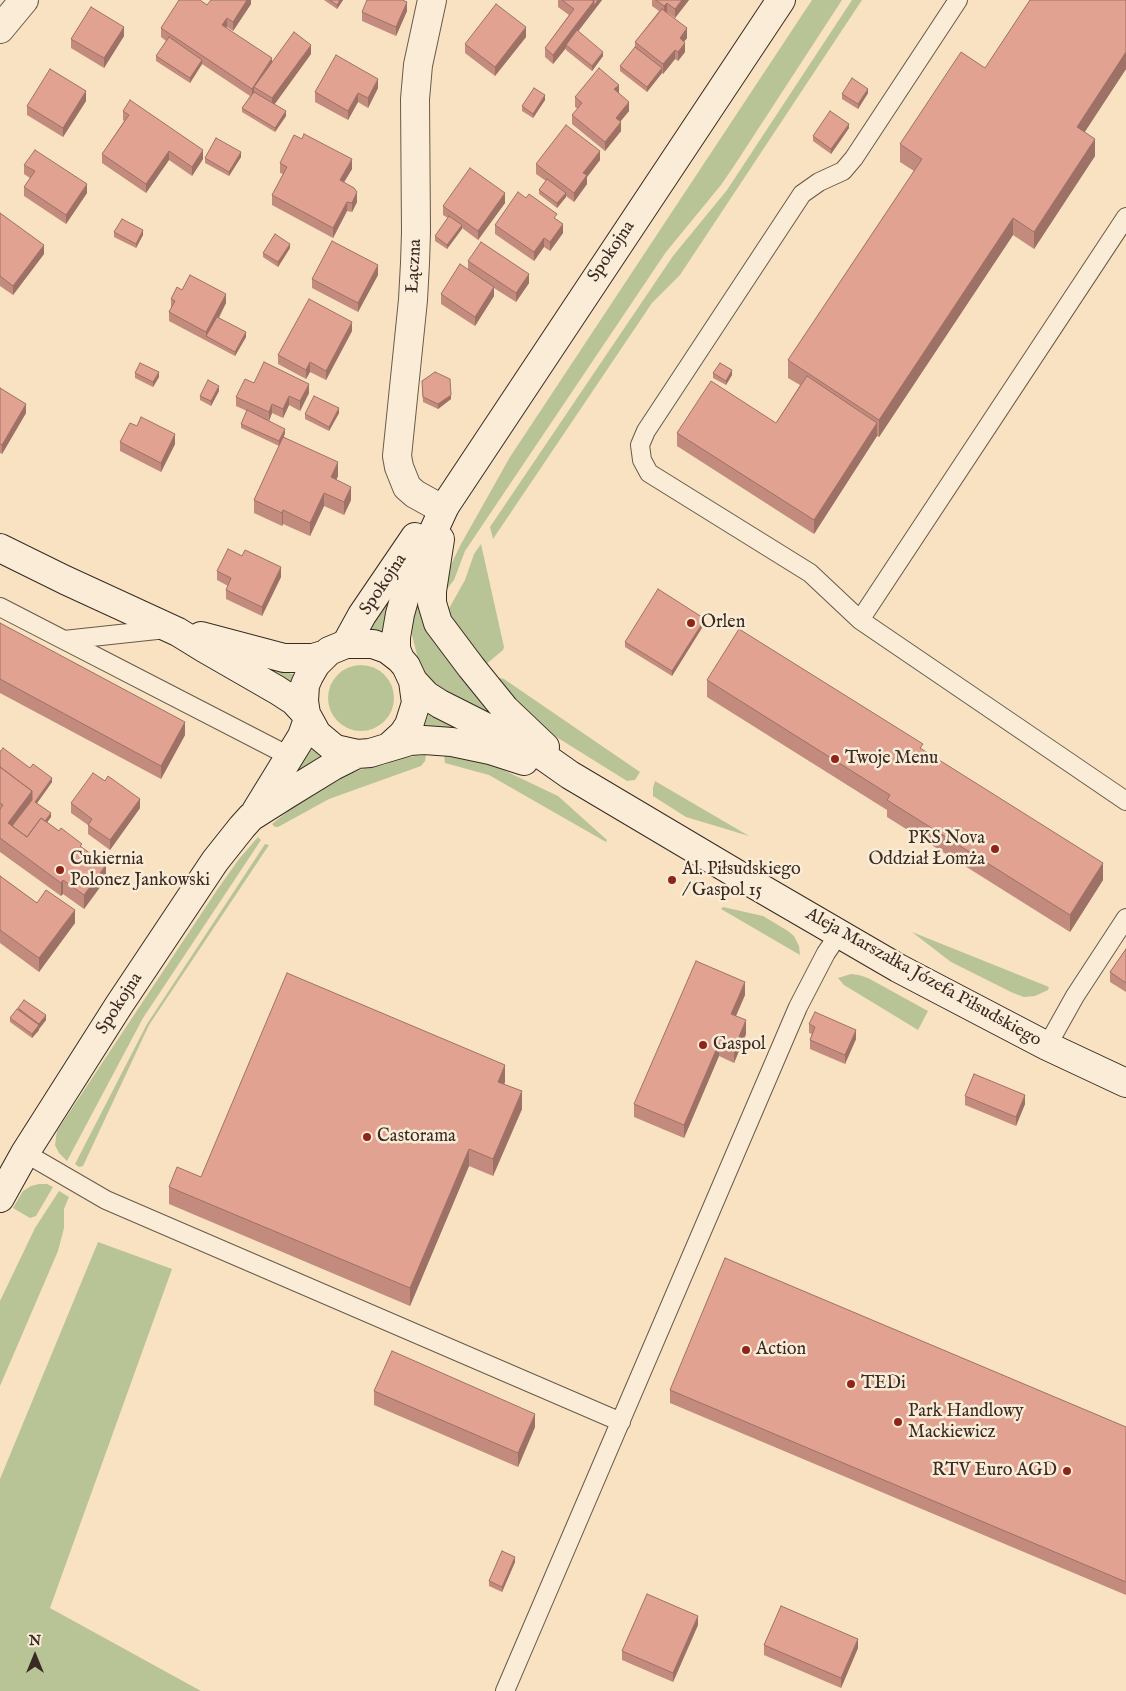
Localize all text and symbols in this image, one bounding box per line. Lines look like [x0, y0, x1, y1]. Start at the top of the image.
street label: Spokojna [584, 217, 640, 287]
street label: Łączna [403, 238, 427, 294]
street label: Spokojna [356, 550, 412, 620]
place label: Orlen [701, 612, 745, 634]
marker: Orlen [685, 617, 697, 629]
place label: Twoje Menu [845, 748, 938, 770]
marker: Twoje Menu [829, 753, 841, 765]
place label: PKS Nova Oddział Łomża [868, 828, 985, 871]
marker: PKS Nova Oddział Łomża [989, 843, 1001, 855]
place label: Cukiernia Polonez Jankowski [70, 849, 210, 892]
place label: Al. Piłsudskiego / Gaspol 15 [682, 859, 801, 902]
marker: Cukiernia Polonez Jankowski [54, 864, 66, 876]
marker: Al. Piłsudskiego / Gaspol 15 [666, 874, 678, 886]
street label: Aleja Marszałka Józefa Piłsudskiego [801, 904, 1045, 1052]
street label: Spokojna [92, 969, 148, 1039]
place label: Gaspol [713, 1034, 766, 1056]
marker: Gaspol [697, 1039, 709, 1051]
place label: Castorama [377, 1126, 456, 1148]
marker: Castorama [361, 1131, 373, 1143]
place label: Action [756, 1339, 806, 1361]
marker: Action [740, 1344, 752, 1356]
place label: TEDi [861, 1373, 906, 1395]
marker: TEDi [845, 1378, 857, 1390]
place label: Park Handlowy Mackiewicz [908, 1401, 1024, 1444]
marker: Park Handlowy Mackiewicz [892, 1416, 904, 1428]
place label: RTV Euro AGD [932, 1460, 1057, 1482]
marker: RTV Euro AGD [1061, 1465, 1073, 1477]
north arrow [10, 1631, 60, 1681]
text: N [29, 1632, 41, 1650]

